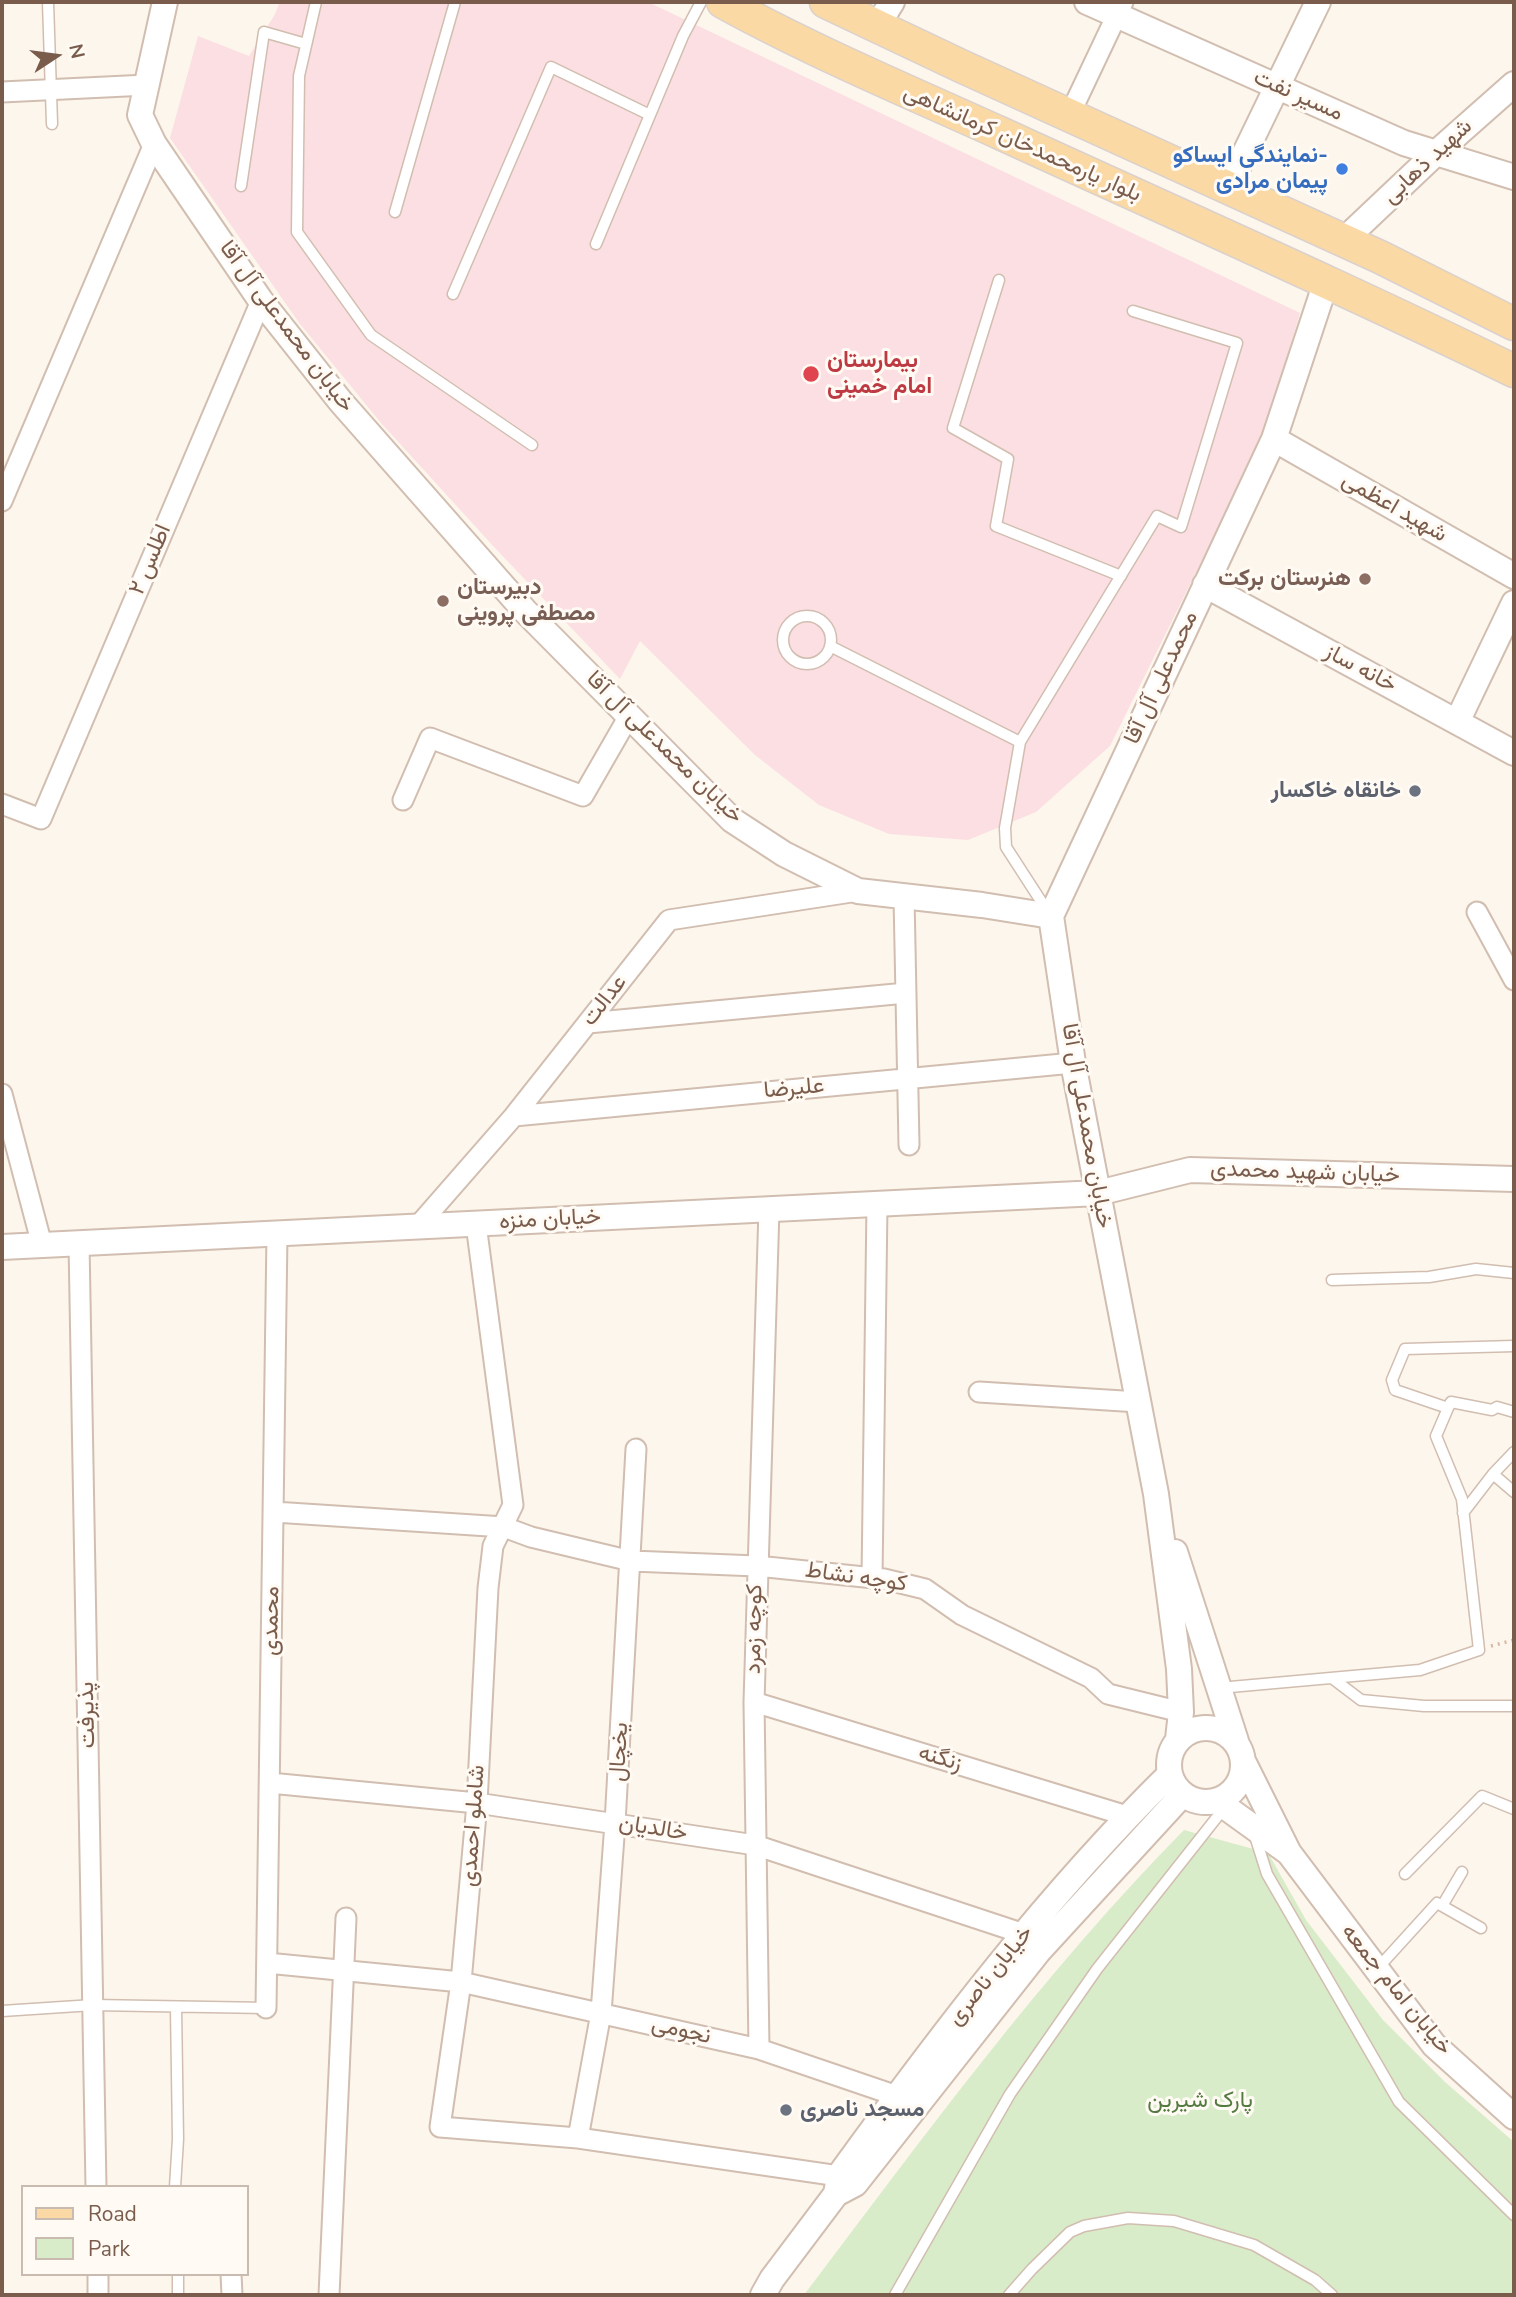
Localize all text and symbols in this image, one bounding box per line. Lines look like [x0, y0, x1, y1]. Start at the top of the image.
north arrow [21, 21, 91, 91]
text: N [62, 41, 91, 61]
street label: مسیر نفت [1249, 64, 1347, 128]
street label: بلوار یارمحمدخان کرمانشاهی [899, 79, 1145, 209]
street label: شهید ذهابی [1377, 113, 1479, 211]
place label: نمایندگی ایساکو- پیمان مرادی [1173, 142, 1328, 196]
marker: نمایندگی ایساکو- پیمان مرادی [1334, 161, 1350, 177]
street label: خیابان محمدعلی آل آقا [212, 236, 360, 418]
place label: بیمارستان امام خمینی [827, 347, 932, 401]
marker: بیمارستان امام خمینی [801, 364, 821, 384]
street label: شهید اعظمی [1336, 467, 1452, 549]
street label: اطلس ۲ [124, 521, 178, 599]
place label: هنرستان برکت [1218, 565, 1351, 593]
marker: هنرستان برکت [1357, 571, 1373, 587]
place label: دبیرستان مصطفی پروینی [457, 574, 596, 628]
marker: دبیرستان مصطفی پروینی [435, 593, 451, 609]
street label: محمدعلی آل آقا [1119, 607, 1205, 749]
street label: خانه ساز [1319, 639, 1401, 699]
street label: خیابان محمدعلی آل آقا [580, 666, 748, 830]
place label: خانقاه خاکسار [1271, 777, 1401, 805]
marker: خانقاه خاکسار [1407, 783, 1423, 799]
street label: عدالت [576, 970, 634, 1032]
street label: خیابان محمدعلی آل آقا [1054, 1021, 1118, 1231]
street label: علیرضا [763, 1073, 825, 1105]
street label: خیابان شهید محمدی [1210, 1156, 1400, 1190]
street label: خیابان منزه [498, 1204, 602, 1236]
street label: کوچه نشاط [803, 1557, 909, 1599]
street label: کوچه زمرد [740, 1584, 770, 1674]
street label: محمدی [258, 1586, 286, 1656]
street label: پذیرفت [74, 1681, 102, 1749]
street label: یخچال [605, 1722, 635, 1782]
street label: زنگنه [915, 1739, 965, 1779]
street label: شاملو احمدی [456, 1764, 492, 1888]
street label: خالدیان [617, 1810, 689, 1848]
street label: خیابان امام جمعه [1335, 1919, 1457, 2061]
street label: خیابان ناصری [942, 1920, 1040, 2032]
street label: نجومی [649, 2011, 713, 2051]
park label: پارک شیرین [1147, 2087, 1253, 2115]
place label: مسجد ناصری [800, 2096, 925, 2124]
marker: مسجد ناصری [778, 2102, 794, 2118]
legend [21, 2185, 248, 2276]
text: Road [88, 2200, 137, 2228]
text: Park [88, 2235, 130, 2263]

